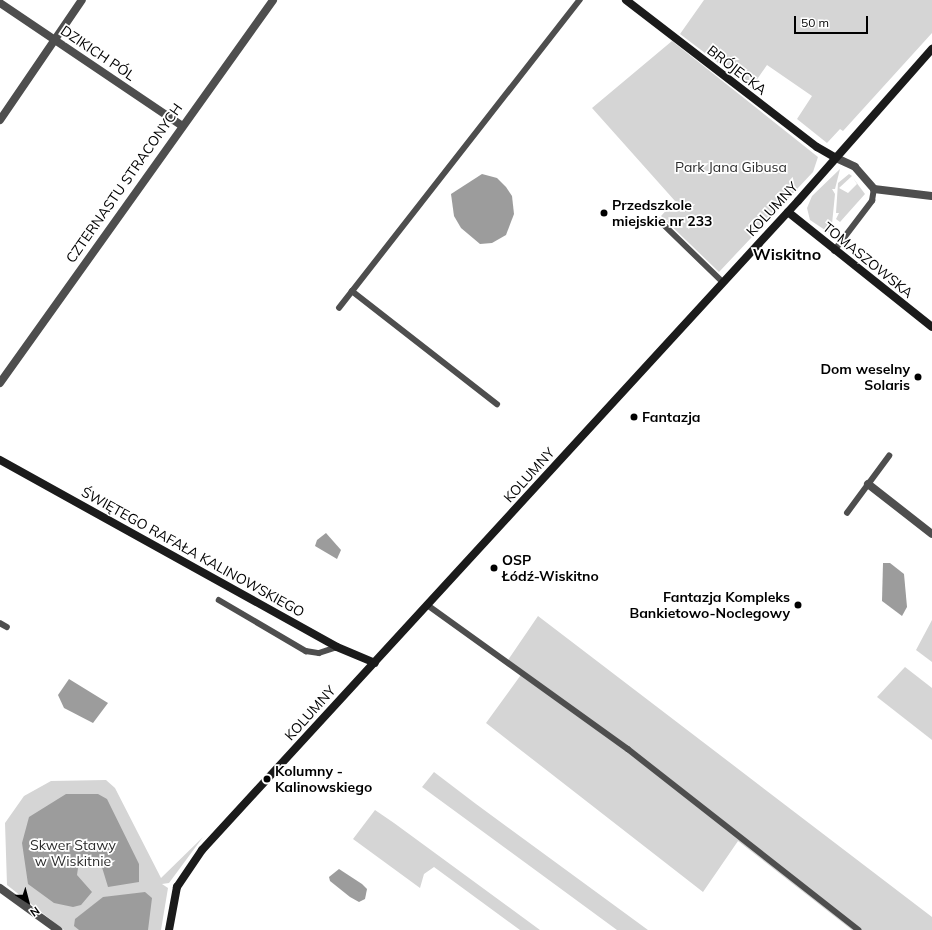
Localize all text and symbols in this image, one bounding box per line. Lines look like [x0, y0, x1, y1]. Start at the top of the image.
scale bar [796, 8, 870, 34]
text: 50 m [801, 15, 829, 30]
street label: DZIKICH PÓL [58, 22, 138, 84]
street label: BRÓJECKA [704, 42, 770, 98]
street label: CZTERNASTU STRACONYCH [62, 100, 186, 266]
park label: Park Jana Gibusa [675, 159, 787, 175]
street label: KOLUMNY [743, 179, 801, 239]
place label: Przedszkole miejskie nr 233 [612, 197, 712, 230]
marker: Przedszkole miejskie nr 233 [599, 208, 609, 218]
street label: TOMASZOWSKA [820, 219, 916, 301]
district label: Wiskitno [753, 244, 821, 264]
place label: Dom weselny Solaris [820, 361, 910, 394]
marker: Dom weselny Solaris [913, 372, 923, 382]
place label: Fantazja [642, 409, 701, 425]
marker: Fantazja [629, 412, 639, 422]
street label: KOLUMNY [500, 444, 558, 506]
street label: ŚWIĘTEGO RAFAŁA KALINOWSKIEGO [78, 483, 308, 621]
place label: OSP Łódź-Wiskitno [502, 552, 599, 584]
marker: OSP Łódź-Wiskitno [489, 563, 499, 573]
place label: Fantazja Kompleks Bankietowo-Noclegowy [630, 589, 790, 622]
marker: Fantazja Kompleks Bankietowo-Noclegowy [793, 600, 803, 610]
street label: KOLUMNY [281, 682, 339, 744]
place label: Kolumny - Kalinowskiego [275, 763, 372, 796]
marker: Kolumny - Kalinowskiego [262, 774, 272, 784]
park label: Skwer Stawy w Wiskitnie [30, 837, 116, 870]
north arrow [8, 882, 48, 922]
text: N [28, 904, 43, 920]

